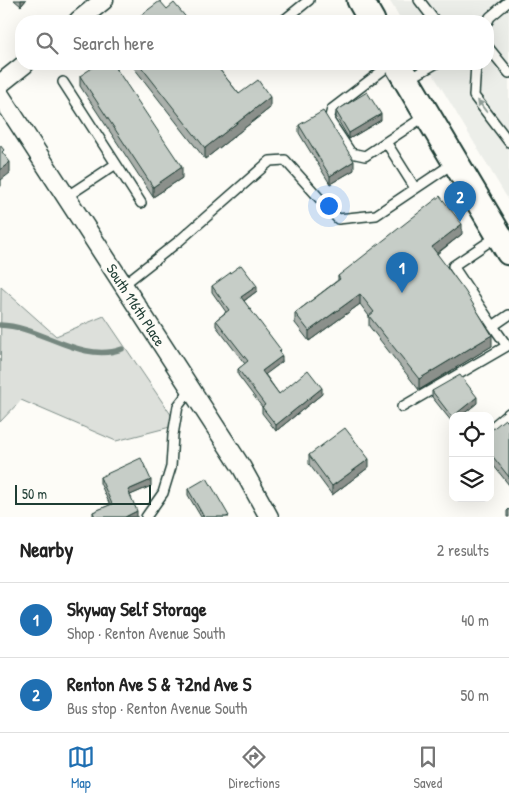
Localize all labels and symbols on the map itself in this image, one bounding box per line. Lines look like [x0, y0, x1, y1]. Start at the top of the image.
one-way arrow [477, 99, 487, 113]
pin: 2 [444, 181, 476, 222]
your location [316, 193, 342, 219]
pin: 1 [386, 252, 418, 293]
street label: South 116th Place [101, 260, 171, 350]
scale bar [15, 482, 151, 505]

